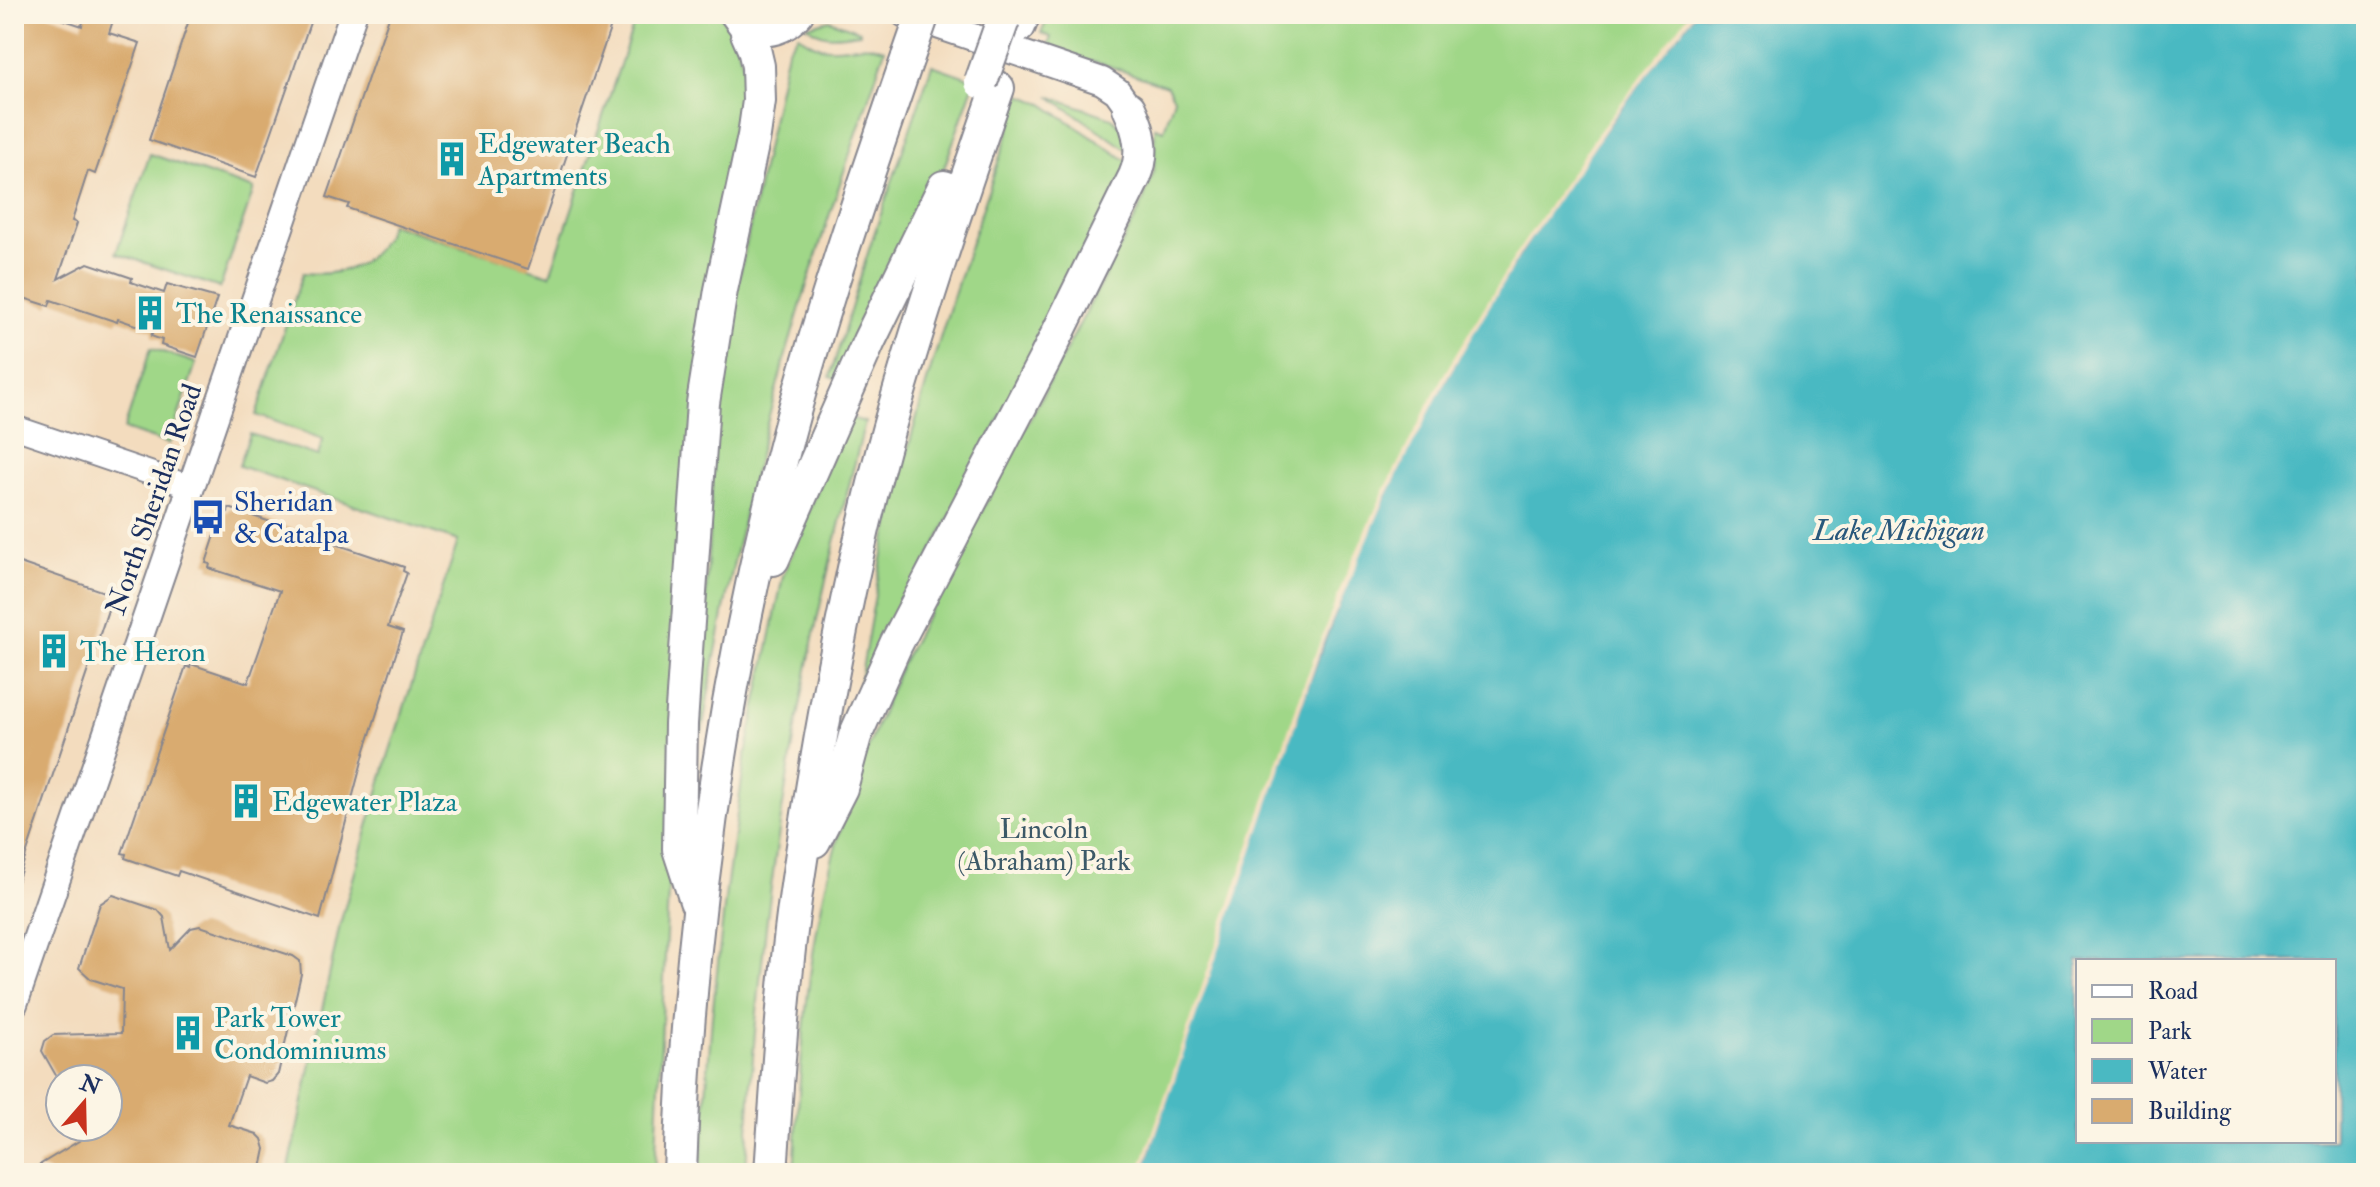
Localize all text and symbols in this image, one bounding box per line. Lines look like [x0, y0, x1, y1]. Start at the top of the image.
place label: Edgewater Beach Apartments [477, 127, 671, 194]
building icon: Edgewater Beach Apartments [433, 140, 471, 178]
building icon: The Renaissance [131, 294, 169, 332]
place label: The Renaissance [176, 297, 362, 332]
street label: North Sheridan Road [99, 379, 210, 620]
place label: Sheridan & Catalpa [234, 485, 349, 552]
bus stop icon: Sheridan & Catalpa [189, 498, 227, 536]
water label: Lake Michigan [1812, 512, 1985, 549]
building icon: The Heron [35, 632, 73, 670]
place label: The Heron [80, 635, 206, 670]
building icon: Edgewater Plaza [227, 782, 265, 820]
place label: Edgewater Plaza [272, 785, 458, 820]
park label: Lincoln (Abraham) Park [957, 812, 1131, 879]
legend [2076, 959, 2336, 1143]
text: Road [2148, 976, 2198, 1007]
place label: Park Tower Condominiums [214, 1001, 386, 1068]
building icon: Park Tower Condominiums [169, 1014, 207, 1052]
text: Park [2148, 1016, 2192, 1047]
text: Water [2147, 1056, 2207, 1087]
north arrow [44, 1063, 124, 1143]
text: N [76, 1068, 105, 1102]
text: Building [2148, 1096, 2232, 1127]

